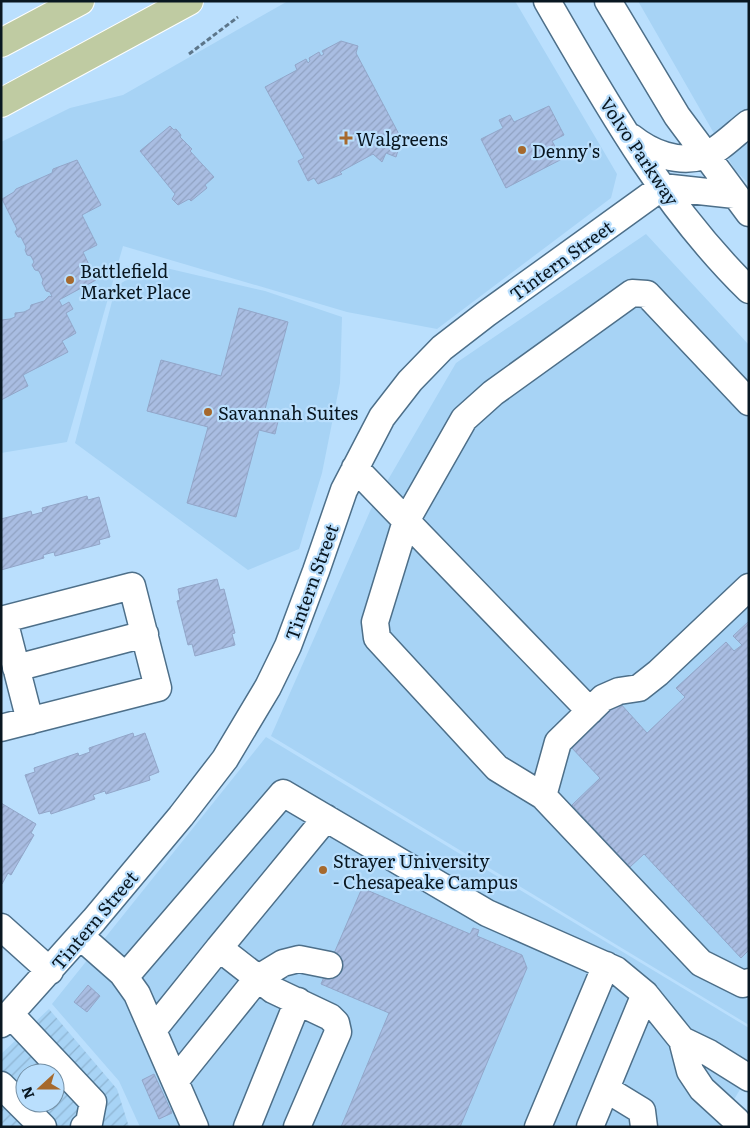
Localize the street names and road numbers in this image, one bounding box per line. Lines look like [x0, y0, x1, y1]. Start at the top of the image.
street label: Volvo Parkway [594, 92, 687, 211]
street label: Tintern Street [504, 213, 619, 307]
street label: Tintern Street [277, 519, 345, 644]
street label: Tintern Street [44, 864, 144, 976]

